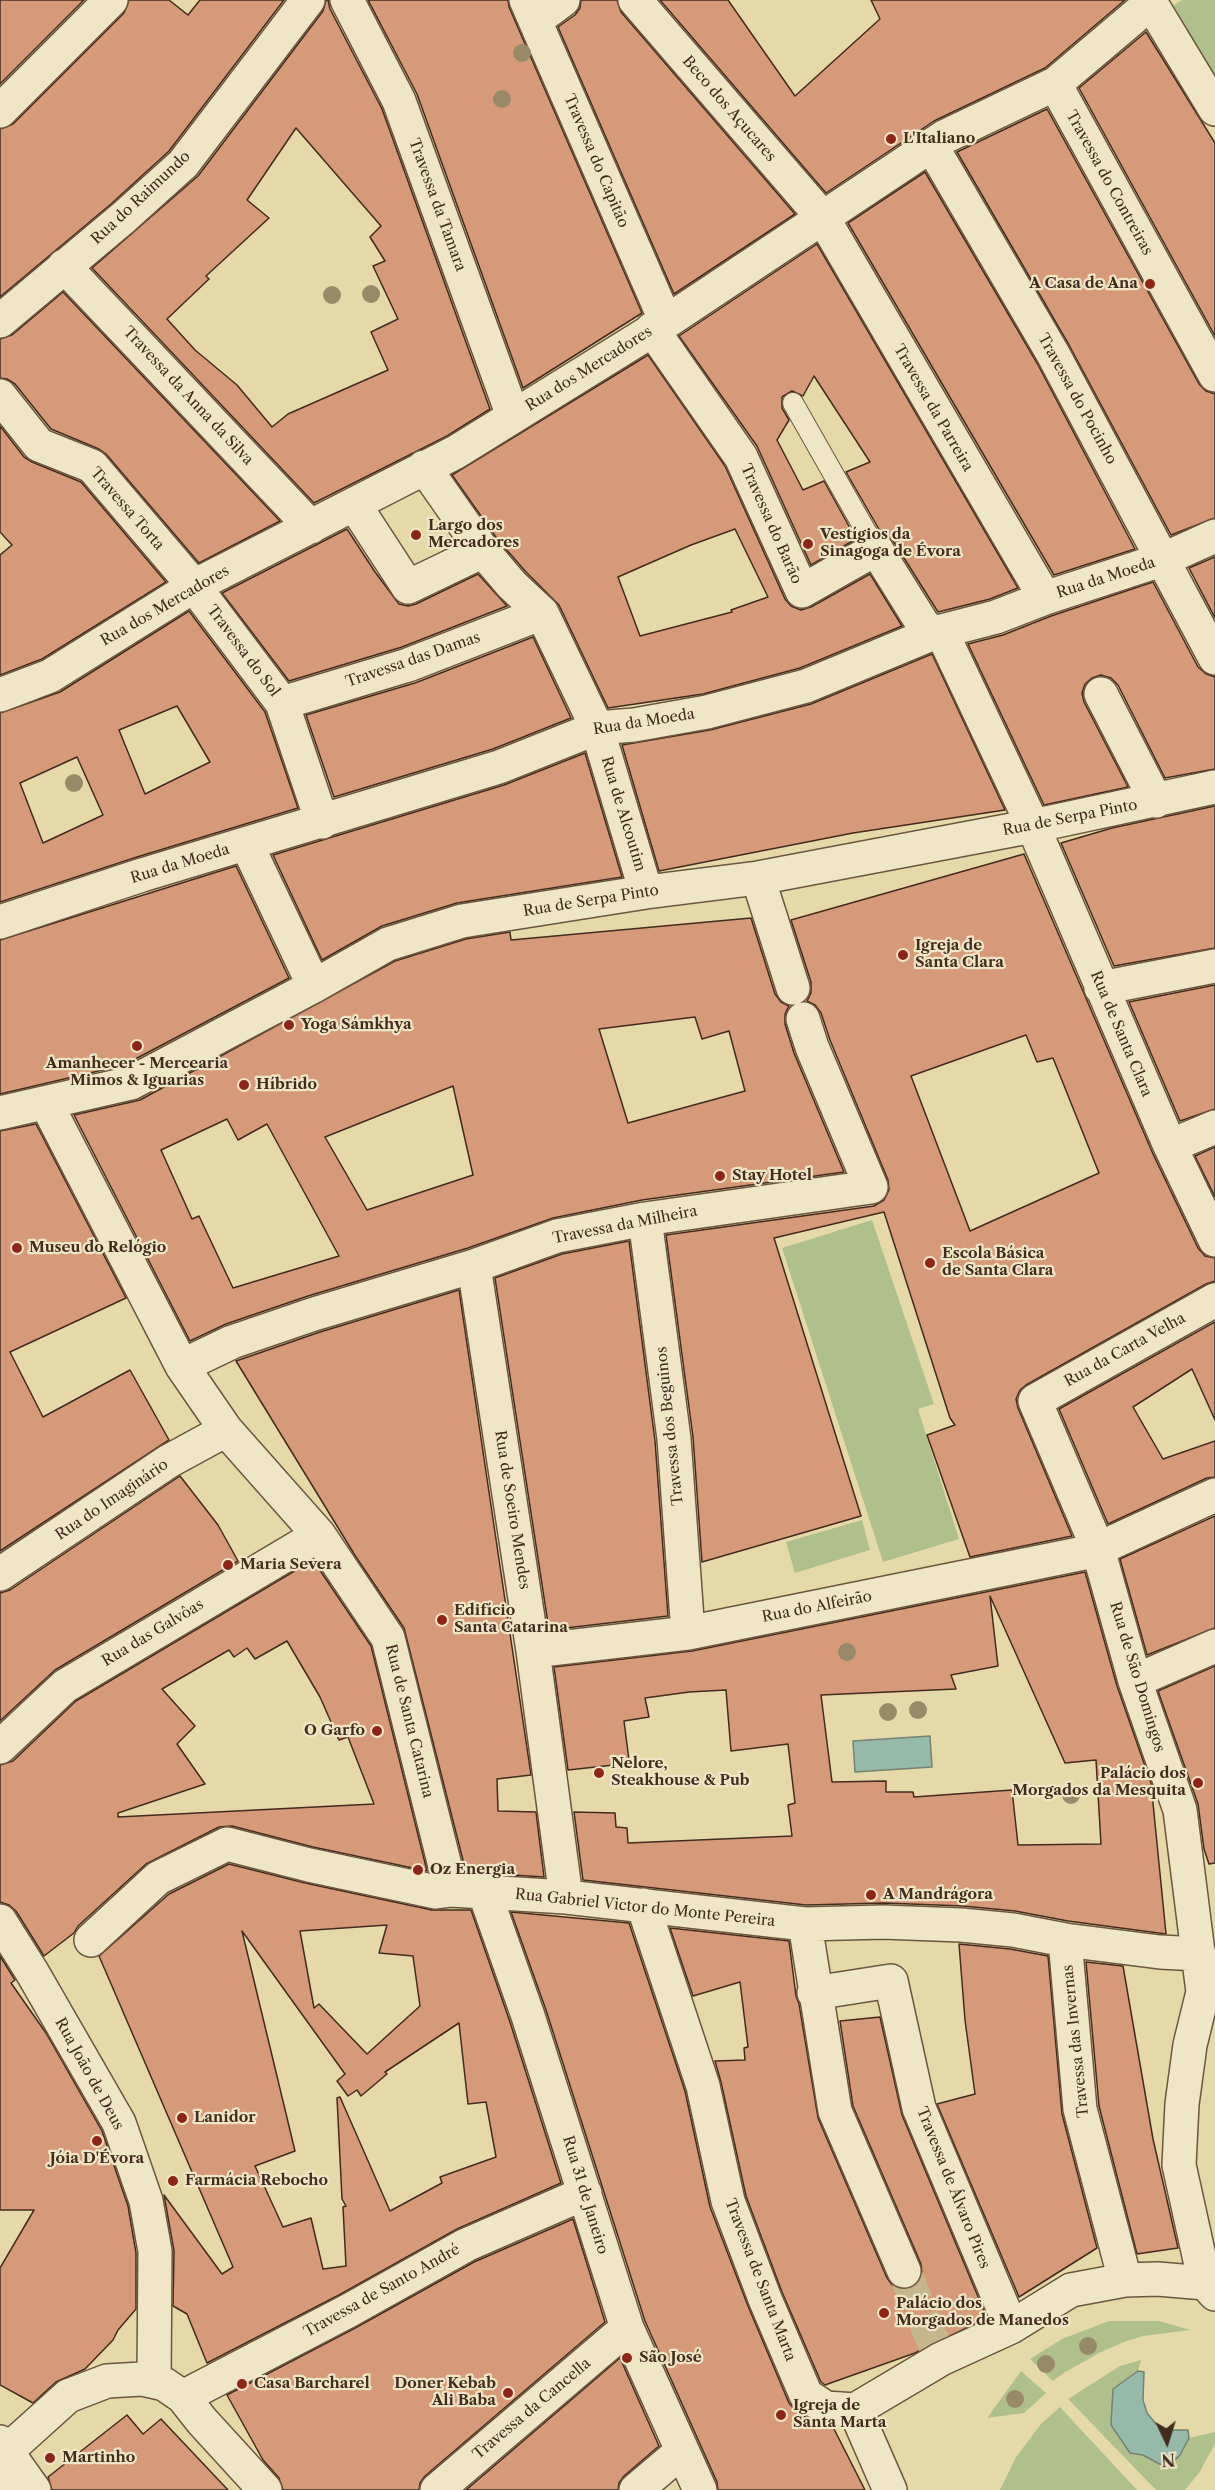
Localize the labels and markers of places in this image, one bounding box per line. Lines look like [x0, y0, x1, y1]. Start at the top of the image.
place label: L'Italiano [903, 130, 975, 148]
marker: L'Italiano [884, 132, 898, 146]
place label: A Casa de Ana [1029, 275, 1138, 293]
marker: A Casa de Ana [1143, 277, 1157, 291]
place label: Largo dos Mercadores [428, 517, 519, 552]
place label: Vestígios da Sinagoga de Évora [820, 526, 961, 561]
marker: Largo dos Mercadores [409, 528, 423, 542]
marker: Vestígios da Sinagoga de Évora [801, 537, 815, 551]
place label: Igreja de Santa Clara [915, 937, 1004, 972]
marker: Igreja de Santa Clara [896, 948, 910, 962]
place label: Yoga Sámkhya [301, 1016, 412, 1034]
marker: Yoga Sámkhya [282, 1018, 296, 1032]
marker: Amanhecer - Mercearia Mimos & Iguarias [130, 1039, 144, 1053]
place label: Amanhecer - Mercearia Mimos & Iguarias [46, 1055, 228, 1090]
place label: Híbrido [256, 1076, 317, 1094]
marker: Híbrido [237, 1078, 251, 1092]
place label: Stay Hotel [732, 1167, 812, 1185]
marker: Stay Hotel [713, 1169, 727, 1183]
place label: Museu do Relógio [29, 1239, 166, 1257]
marker: Museu do Relógio [10, 1241, 24, 1255]
place label: Escola Básica de Santa Clara [942, 1245, 1054, 1280]
marker: Escola Básica de Santa Clara [923, 1256, 937, 1270]
place label: Maria Severa [240, 1556, 342, 1574]
marker: Maria Severa [221, 1558, 235, 1572]
place label: Edifício Santa Catarina [454, 1602, 568, 1637]
marker: Edifício Santa Catarina [435, 1613, 449, 1627]
place label: O Garfo [304, 1722, 365, 1740]
marker: O Garfo [370, 1724, 384, 1738]
place label: Nelore, Steakhouse & Pub [611, 1755, 750, 1790]
place label: Palácio dos Morgados da Mesquita [1012, 1765, 1186, 1800]
marker: Nelore, Steakhouse & Pub [592, 1766, 606, 1780]
marker: Palácio dos Morgados da Mesquita [1191, 1776, 1205, 1790]
place label: Oz Energia [430, 1861, 515, 1879]
marker: Oz Energia [411, 1863, 425, 1877]
place label: A Mandrágora [883, 1886, 993, 1904]
marker: A Mandrágora [864, 1888, 878, 1902]
place label: Lanidor [194, 2109, 256, 2127]
marker: Lanidor [175, 2111, 189, 2125]
marker: Jóia D'Évora [90, 2134, 104, 2148]
place label: Jóia D'Évora [50, 2150, 144, 2168]
place label: Farmácia Rebocho [185, 2172, 328, 2190]
marker: Farmácia Rebocho [166, 2174, 180, 2188]
place label: Palácio dos Morgados de Manedos [896, 2295, 1069, 2330]
marker: Palácio dos Morgados de Manedos [877, 2306, 891, 2320]
place label: São José [639, 2349, 702, 2367]
marker: São José [620, 2351, 634, 2365]
place label: Casa Barcharel [254, 2375, 370, 2393]
place label: Doner Kebab Ali Baba [394, 2375, 496, 2410]
marker: Casa Barcharel [235, 2377, 249, 2391]
marker: Doner Kebab Ali Baba [501, 2386, 515, 2400]
place label: Igreja de Santa Marta [793, 2397, 886, 2432]
marker: Igreja de Santa Marta [774, 2408, 788, 2422]
place label: Martinho [62, 2449, 135, 2467]
marker: Martinho [43, 2451, 57, 2465]

